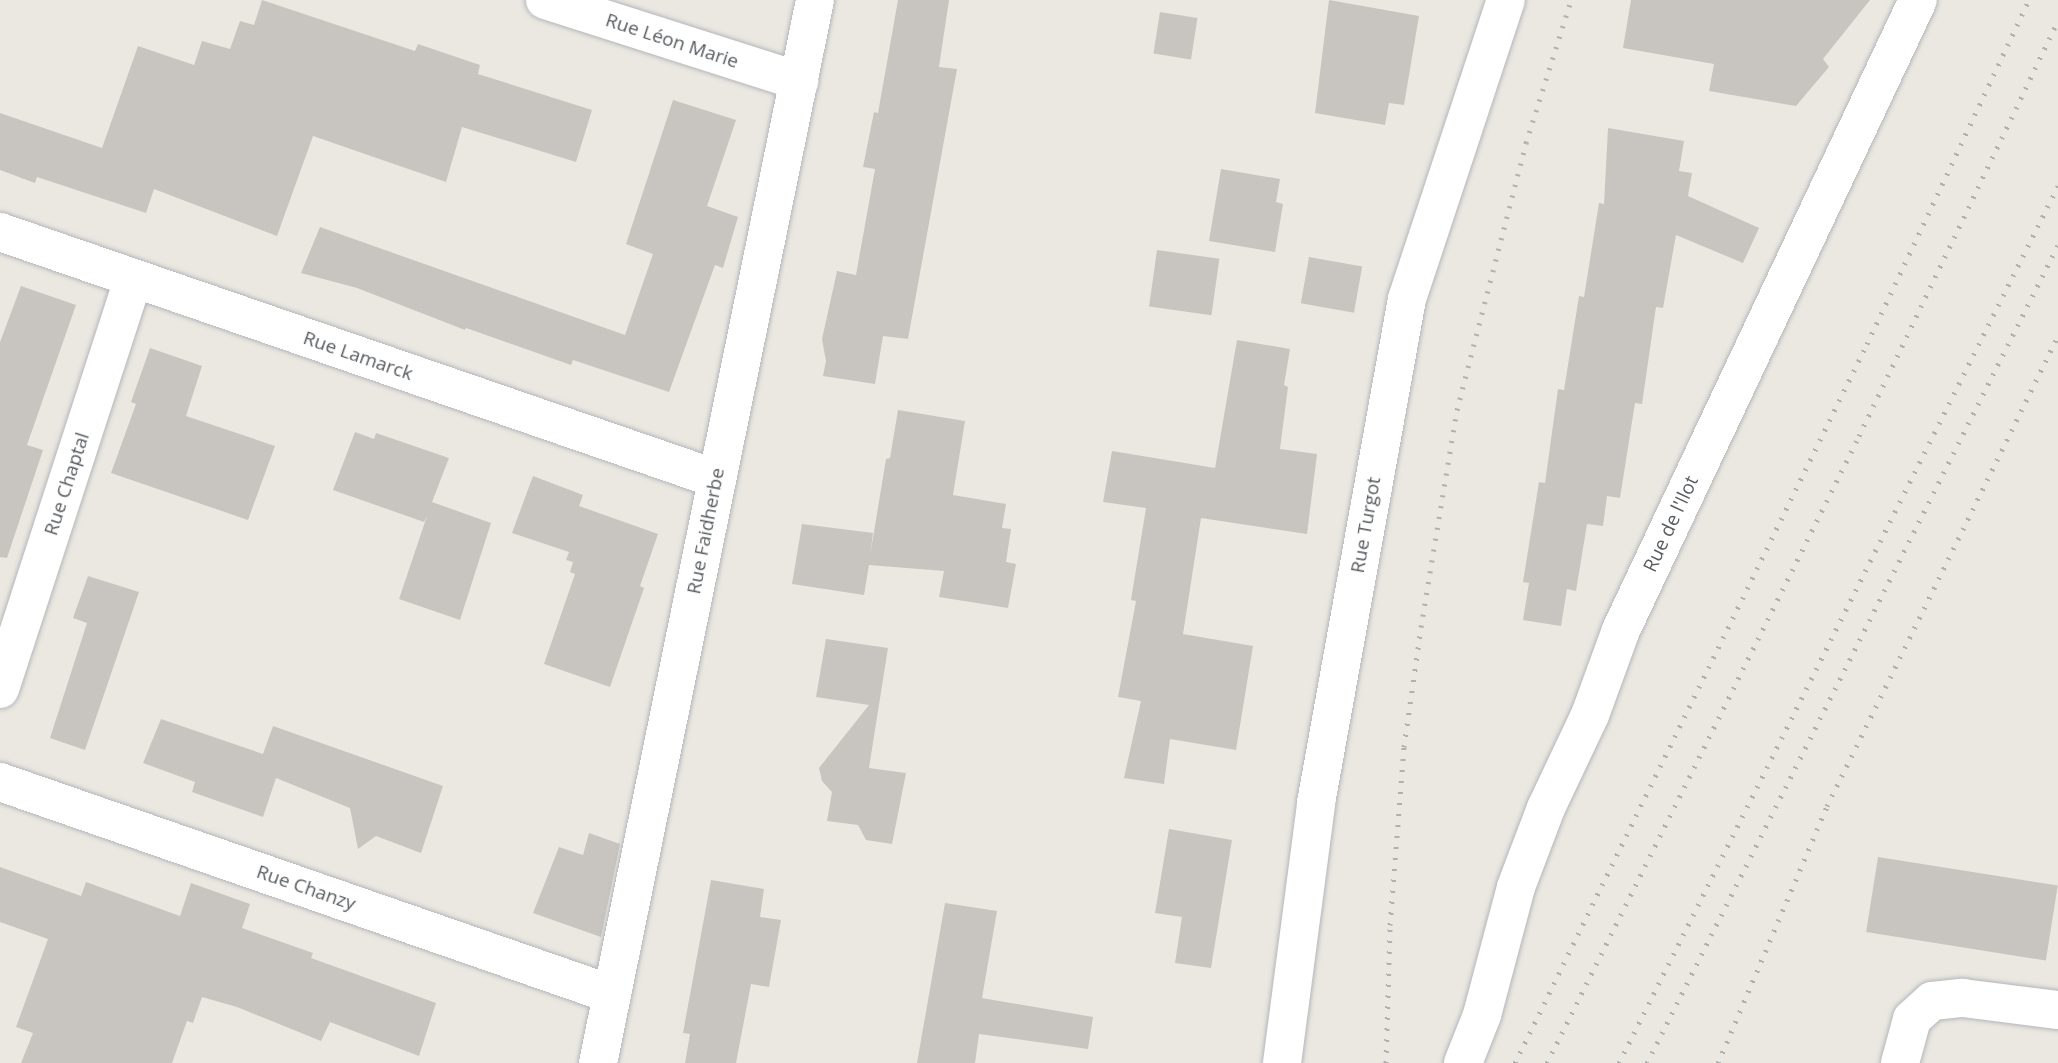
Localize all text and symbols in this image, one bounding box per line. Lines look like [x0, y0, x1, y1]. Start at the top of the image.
street label: Rue Léon Marie [603, 9, 741, 73]
street label: Rue Lamarck [300, 327, 416, 385]
street label: Rue Chaptal [40, 430, 94, 538]
street label: Rue Faidherbe [683, 466, 729, 596]
street label: Rue de l'Ilot [1639, 472, 1703, 576]
street label: Rue Turgot [1346, 475, 1386, 575]
street label: Rue Chanzy [253, 860, 359, 916]

